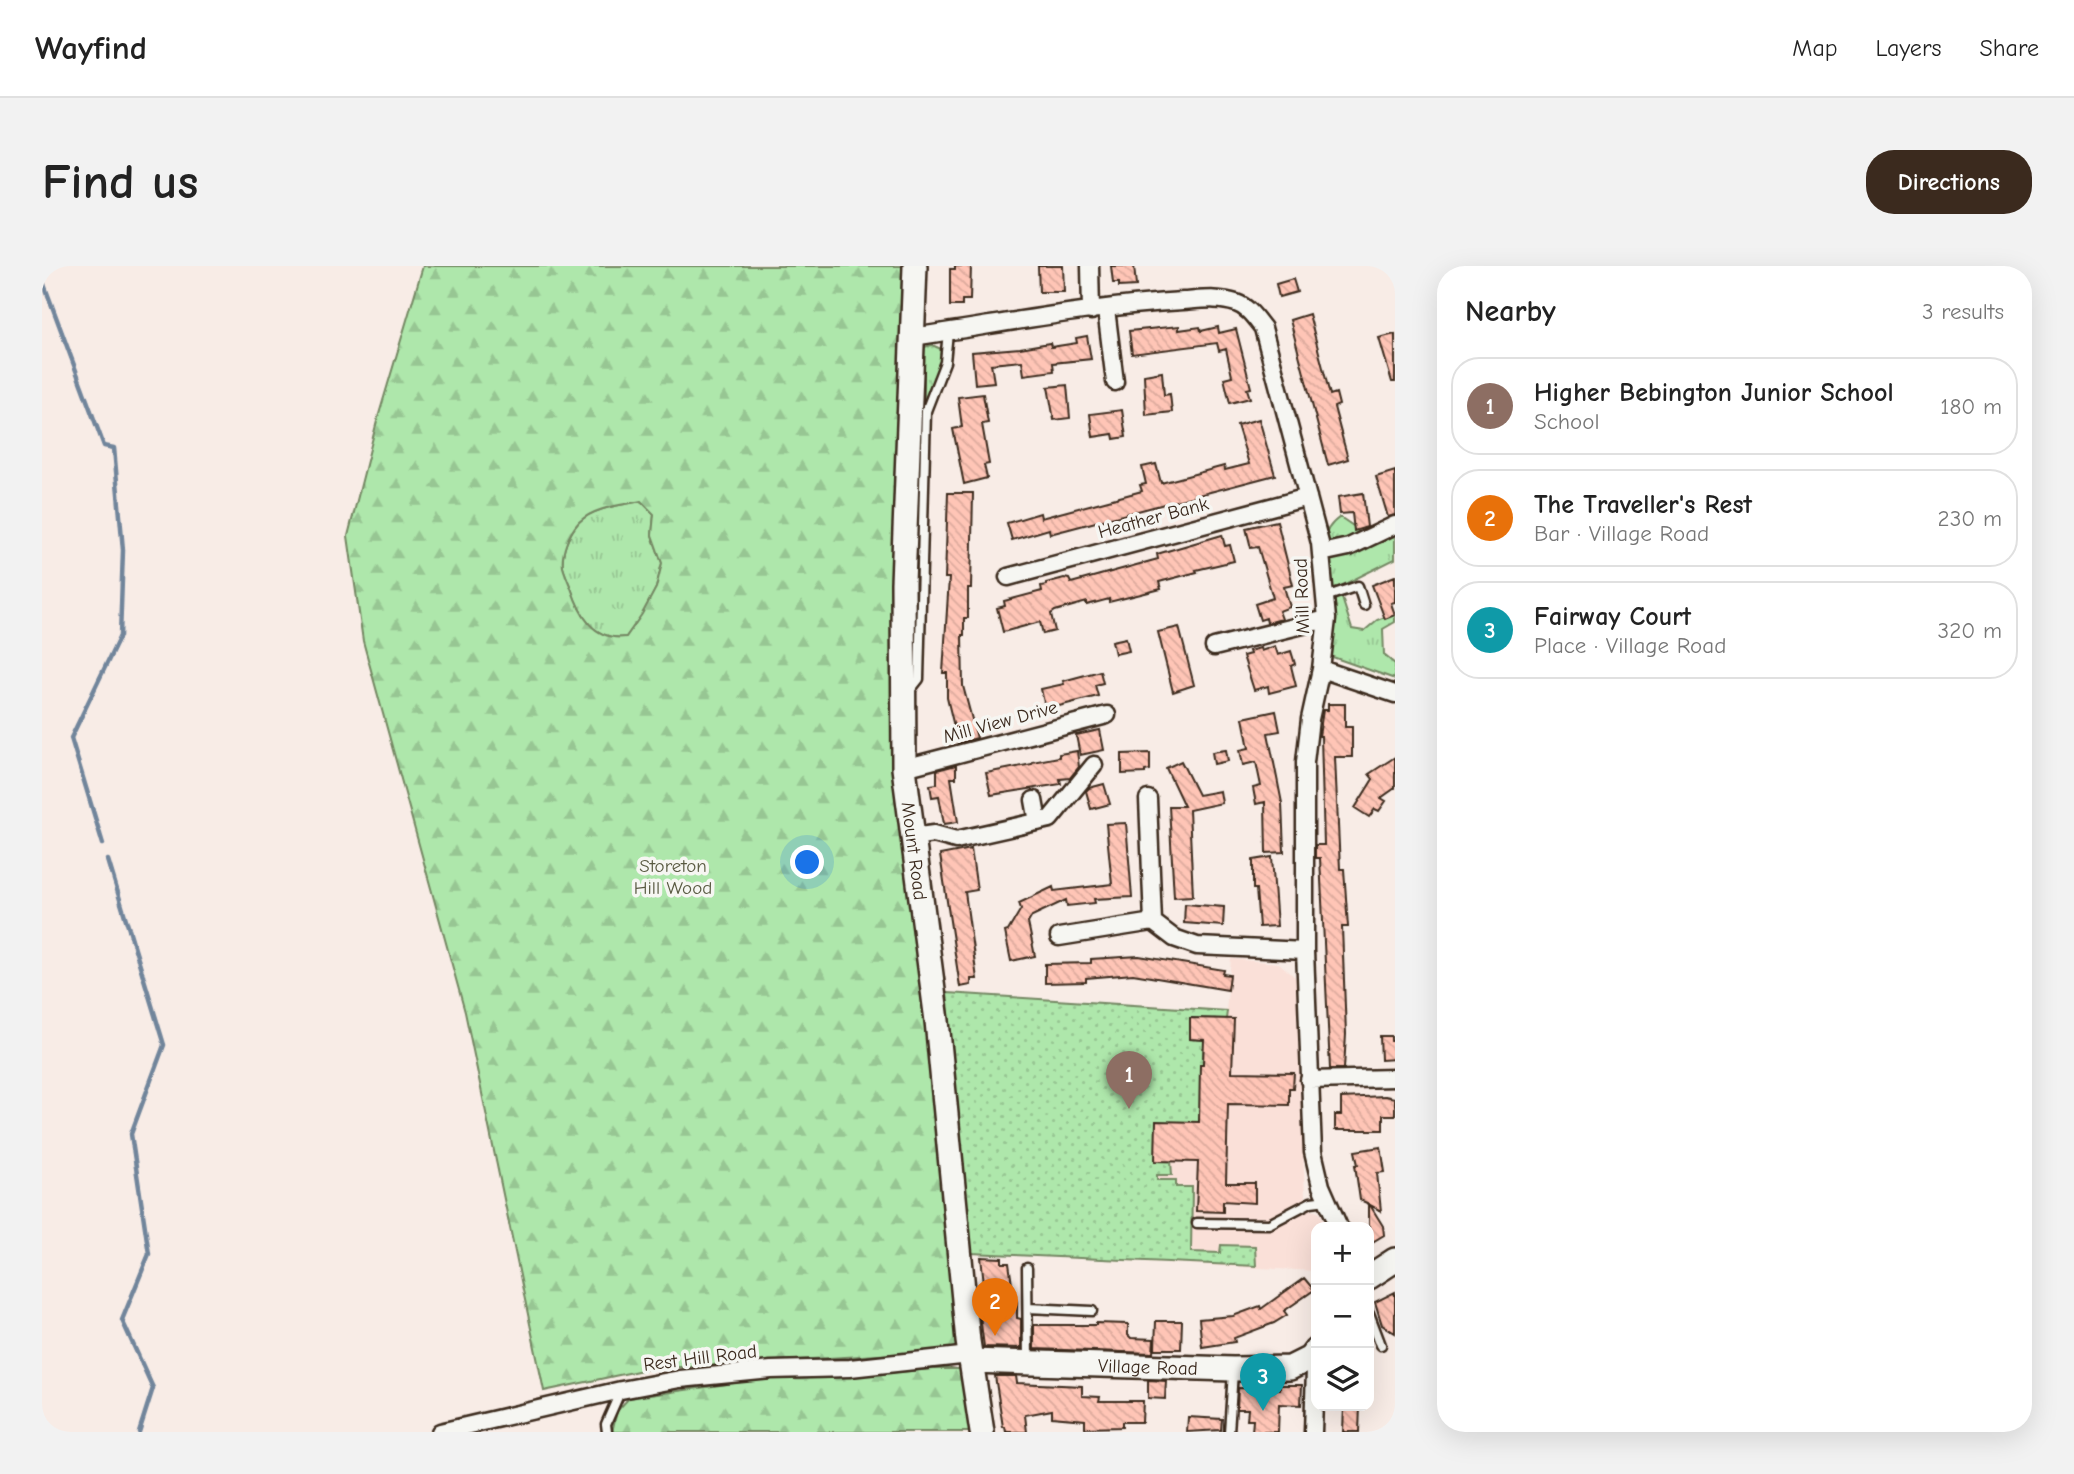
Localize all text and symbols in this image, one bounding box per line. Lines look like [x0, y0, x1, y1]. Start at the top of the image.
text: Wayfind [35, 29, 147, 67]
text: Map [1792, 34, 1838, 62]
text: Layers [1876, 34, 1941, 62]
text: Share [1979, 34, 2039, 62]
button: Directions [1866, 150, 2032, 214]
text: Find us [42, 154, 198, 210]
text: Nearby [1465, 294, 1556, 329]
text: 3 results [1922, 298, 2004, 325]
text: Higher Bebington Junior School [1534, 378, 1894, 408]
text: 1 [1485, 393, 1495, 420]
text: 180 m [1940, 393, 2002, 420]
text: School [1534, 408, 1599, 435]
text: The Traveller's Rest [1534, 490, 1752, 520]
street label: Heather Bank [1096, 492, 1212, 543]
text: 2 [1484, 505, 1496, 532]
text: 230 m [1938, 505, 2002, 532]
text: Bar · Village Road [1534, 520, 1709, 547]
street label: Mill Road [1290, 558, 1314, 634]
text: Fairway Court [1534, 602, 1691, 632]
text: 3 [1484, 617, 1496, 644]
text: 320 m [1938, 617, 2002, 644]
text: Place · Village Road [1534, 632, 1726, 659]
street label: Mill View Drive [941, 696, 1060, 748]
street label: Mount Road [897, 801, 931, 902]
your location [790, 845, 824, 879]
park label: Storeton Hill Wood [634, 855, 712, 899]
pin: 1 [1106, 1051, 1152, 1109]
map controls [1311, 1222, 1374, 1411]
button: + [1311, 1222, 1374, 1285]
pin: 2 [972, 1278, 1018, 1336]
button: − [1311, 1285, 1374, 1348]
street label: Rest Hill Road [642, 1340, 758, 1376]
button: layers [1311, 1348, 1374, 1411]
pin: 3 [1240, 1353, 1286, 1411]
street label: Village Road [1098, 1355, 1198, 1380]

